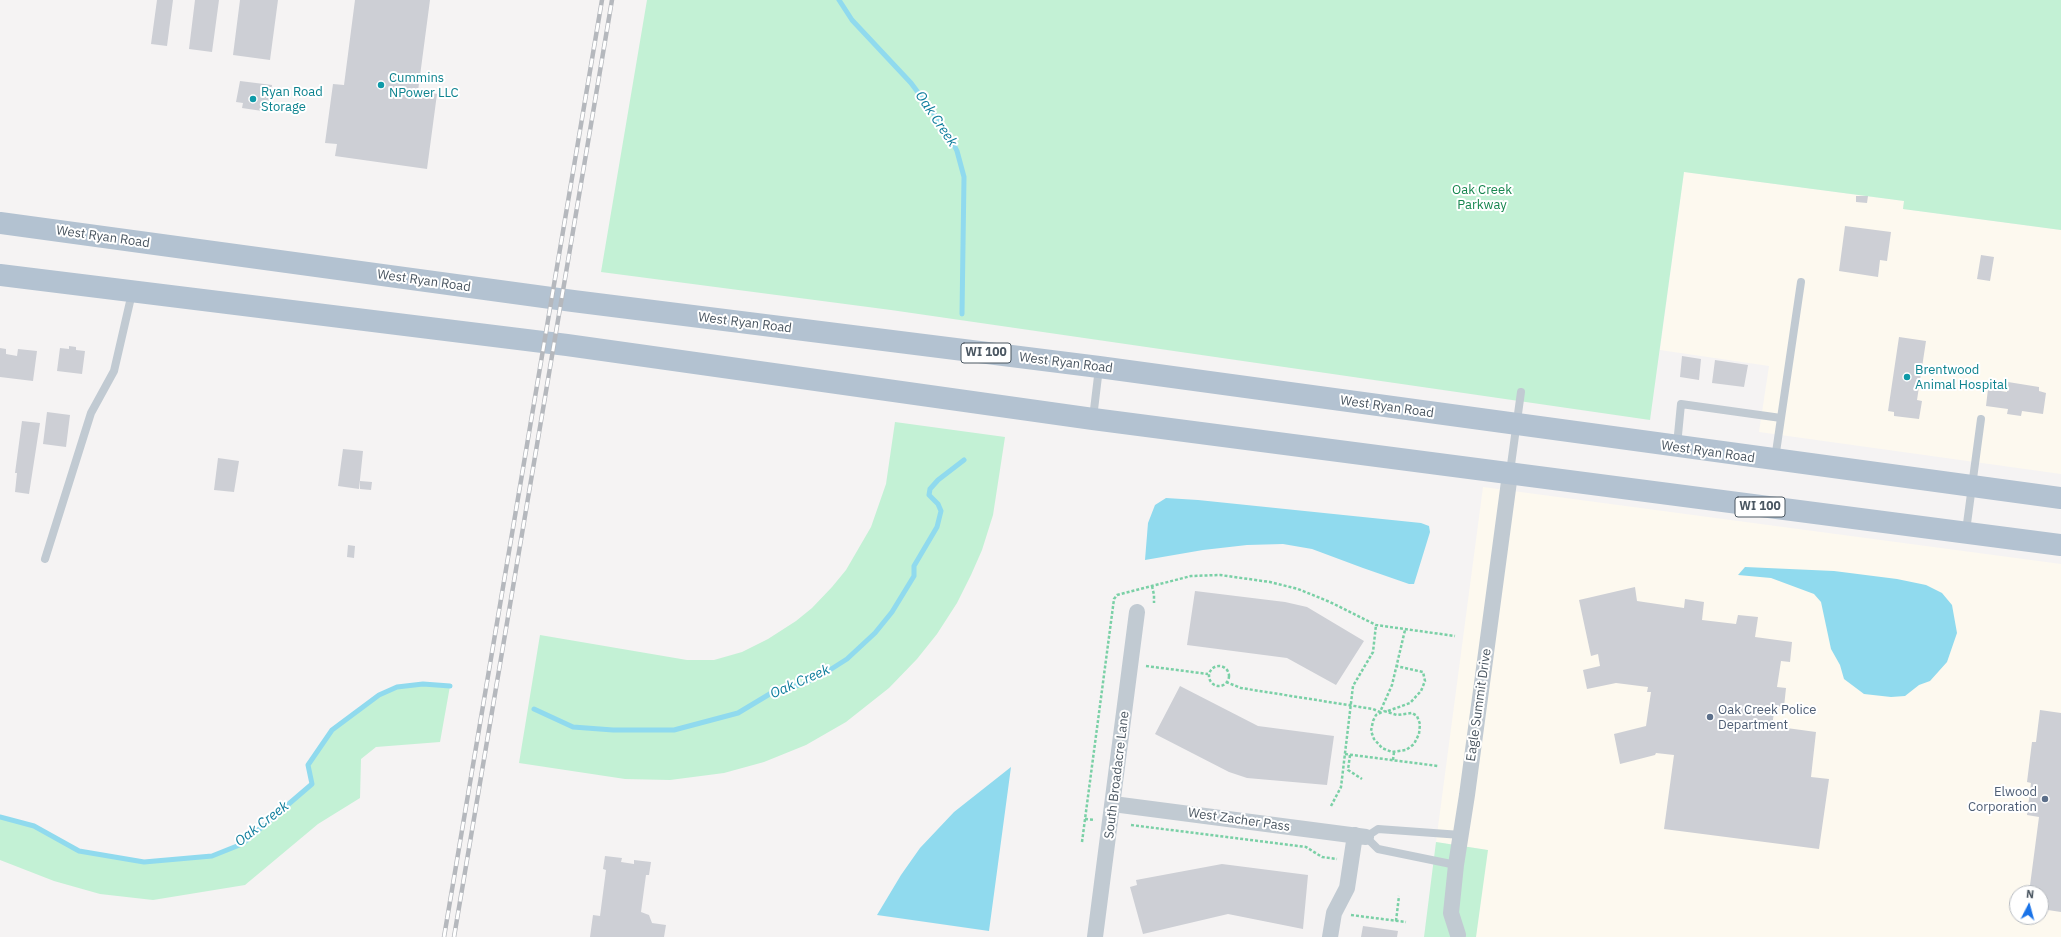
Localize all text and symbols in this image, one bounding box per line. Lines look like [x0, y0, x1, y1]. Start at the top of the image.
place label: Cummins NPower LLC [389, 70, 459, 101]
marker: Cummins NPower LLC [376, 80, 386, 90]
place label: Ryan Road Storage [261, 84, 323, 115]
water label: Oak Creek [911, 88, 961, 150]
marker: Ryan Road Storage [248, 94, 258, 104]
park label: Oak Creek Parkway [1452, 182, 1512, 213]
street label: West Ryan Road [55, 223, 151, 251]
street label: West Ryan Road [376, 267, 472, 295]
street label: West Ryan Road [697, 310, 793, 336]
road number: WI 100 [961, 343, 1011, 363]
street label: West Ryan Road [1018, 350, 1114, 376]
place label: Brentwood Animal Hospital [1915, 362, 2007, 393]
marker: Brentwood Animal Hospital [1902, 372, 1912, 382]
street label: West Ryan Road [1339, 393, 1435, 421]
street label: West Ryan Road [1660, 438, 1756, 466]
road number: WI 100 [1735, 497, 1785, 517]
street label: Eagle Summit Drive [1463, 648, 1495, 762]
water label: Oak Creek [768, 661, 832, 703]
place label: Oak Creek Police Department [1718, 702, 1816, 733]
street label: South Broadacre Lane [1101, 710, 1133, 840]
marker: Oak Creek Police Department [1705, 712, 1715, 722]
place label: Elwood Corporation [1968, 784, 2037, 815]
marker: Elwood Corporation [2040, 794, 2050, 804]
water label: Oak Creek [232, 798, 292, 850]
street label: West Zacher Pass [1187, 805, 1291, 835]
north arrow [2009, 885, 2049, 925]
text: N [2025, 887, 2035, 901]

